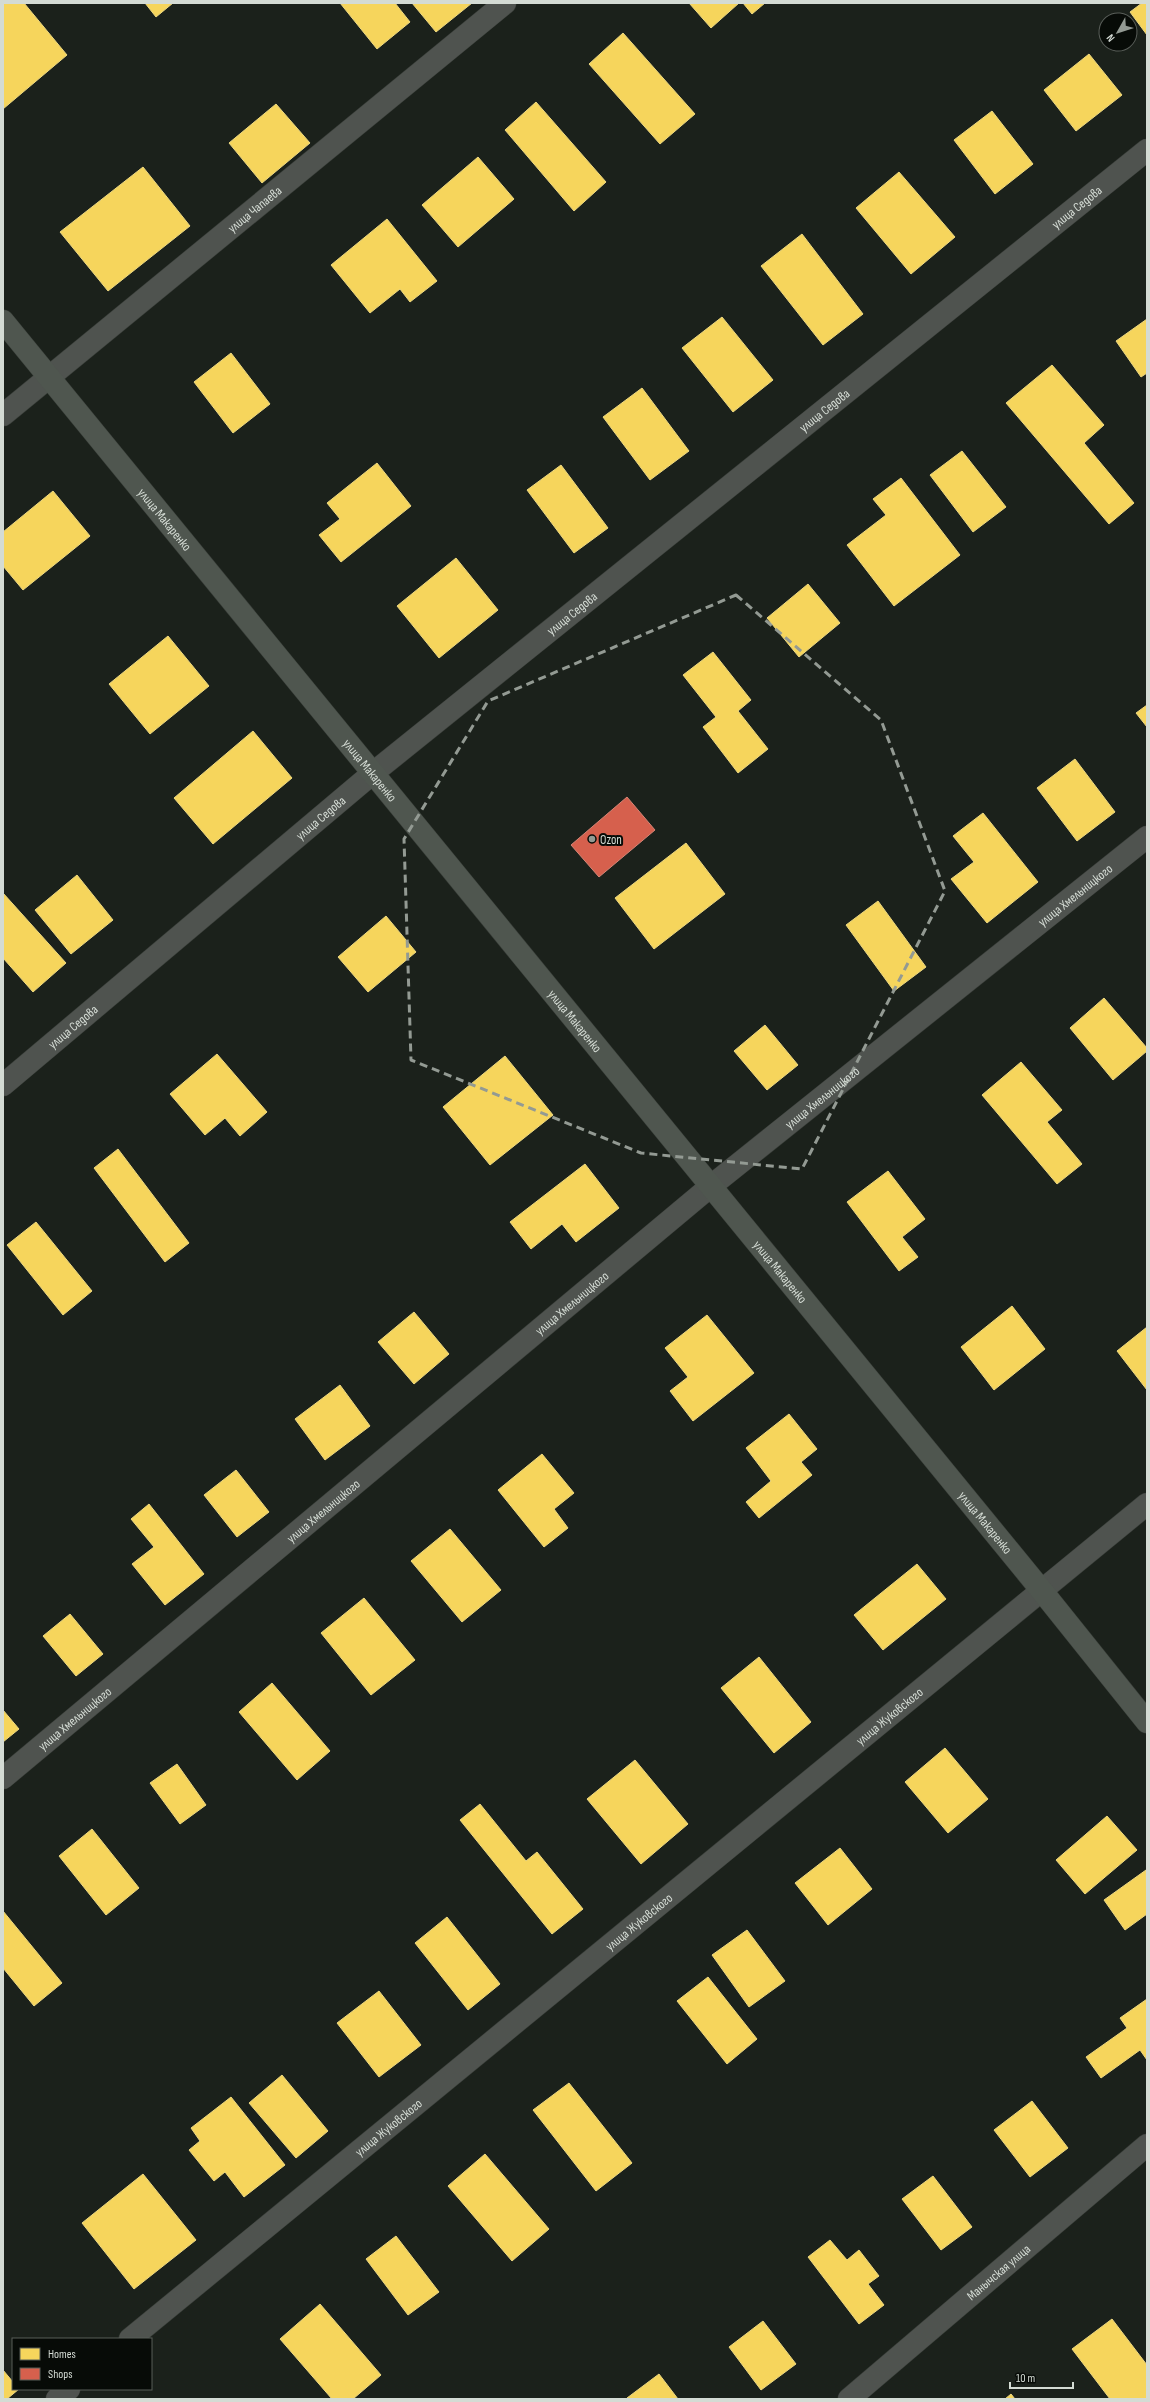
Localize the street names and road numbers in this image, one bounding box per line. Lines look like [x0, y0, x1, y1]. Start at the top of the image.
street label: улица Седова [1049, 182, 1106, 233]
street label: улица Чапаева [225, 183, 285, 236]
street label: улица Седова [796, 386, 853, 436]
street label: улица Макаренко [134, 485, 195, 554]
street label: улица Седова [544, 589, 601, 639]
street label: улица Макаренко [339, 736, 400, 805]
street label: улица Седова [293, 793, 349, 844]
street label: улица Хмельницкого [1035, 861, 1116, 930]
street label: улица Макаренко [544, 987, 605, 1056]
street label: улица Седова [45, 1002, 101, 1053]
street label: улица Хмельницкого [782, 1063, 863, 1133]
street label: улица Макаренко [749, 1237, 810, 1307]
street label: улица Хмельницкого [532, 1268, 612, 1339]
street label: улица Хмельницкого [284, 1476, 364, 1547]
street label: улица Макаренко [955, 1488, 1015, 1557]
street label: улица Хмельницкого [35, 1684, 115, 1754]
street label: улица Жуковского [853, 1684, 926, 1749]
street label: улица Жуковского [602, 1890, 676, 1954]
street label: улица Жуковского [352, 2096, 426, 2160]
street label: Манычская улица [964, 2241, 1034, 2304]

